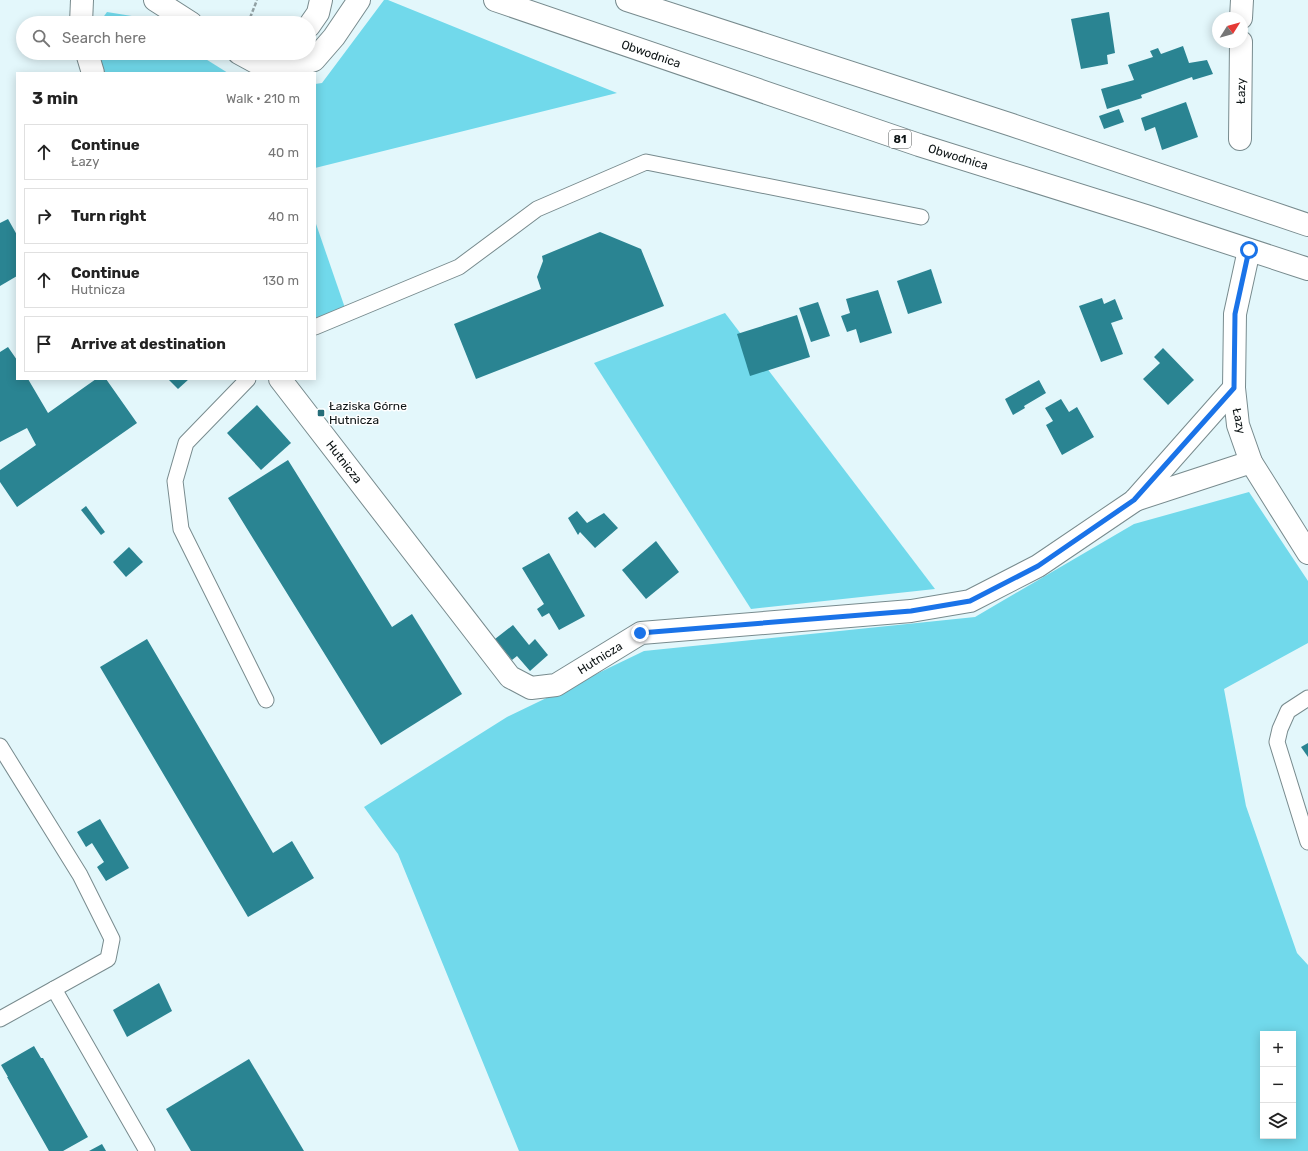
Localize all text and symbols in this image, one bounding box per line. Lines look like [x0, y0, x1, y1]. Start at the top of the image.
north arrow [1212, 12, 1248, 48]
search box [16, 16, 316, 60]
icon: search [30, 27, 52, 49]
text: Search here [62, 29, 146, 47]
street label: Obwodnica [619, 37, 683, 71]
street label: Łazy [1234, 77, 1248, 104]
text: 3 min [32, 88, 78, 108]
text: Walk · 210 m [226, 91, 300, 106]
road number: 81 [889, 130, 911, 148]
text: Continue [71, 136, 140, 154]
icon: ahead [33, 141, 55, 163]
street label: Obwodnica [926, 141, 990, 173]
text: 40 m [268, 145, 299, 160]
text: Łazy [71, 154, 99, 169]
icon: right [33, 205, 55, 227]
text: Turn right [71, 207, 146, 225]
text: 40 m [268, 209, 299, 224]
route start [1240, 241, 1258, 259]
text: Continue [71, 264, 140, 282]
icon: ahead [33, 269, 55, 291]
text: 130 m [263, 273, 299, 288]
text: Hutnicza [71, 282, 125, 297]
icon: arrive [33, 333, 55, 355]
text: Arrive at destination [71, 335, 226, 353]
place label: Łaziska Górne Hutnicza [329, 399, 407, 427]
street label: Łazy [1230, 407, 1248, 436]
marker: Łaziska Górne Hutnicza [316, 408, 326, 418]
street label: Hutnicza [323, 438, 365, 486]
route end [631, 624, 649, 642]
street label: Hutnicza [575, 639, 625, 677]
map controls [1260, 1031, 1296, 1139]
button: + [1260, 1031, 1296, 1067]
button: − [1260, 1067, 1296, 1103]
button: layers [1260, 1103, 1296, 1139]

